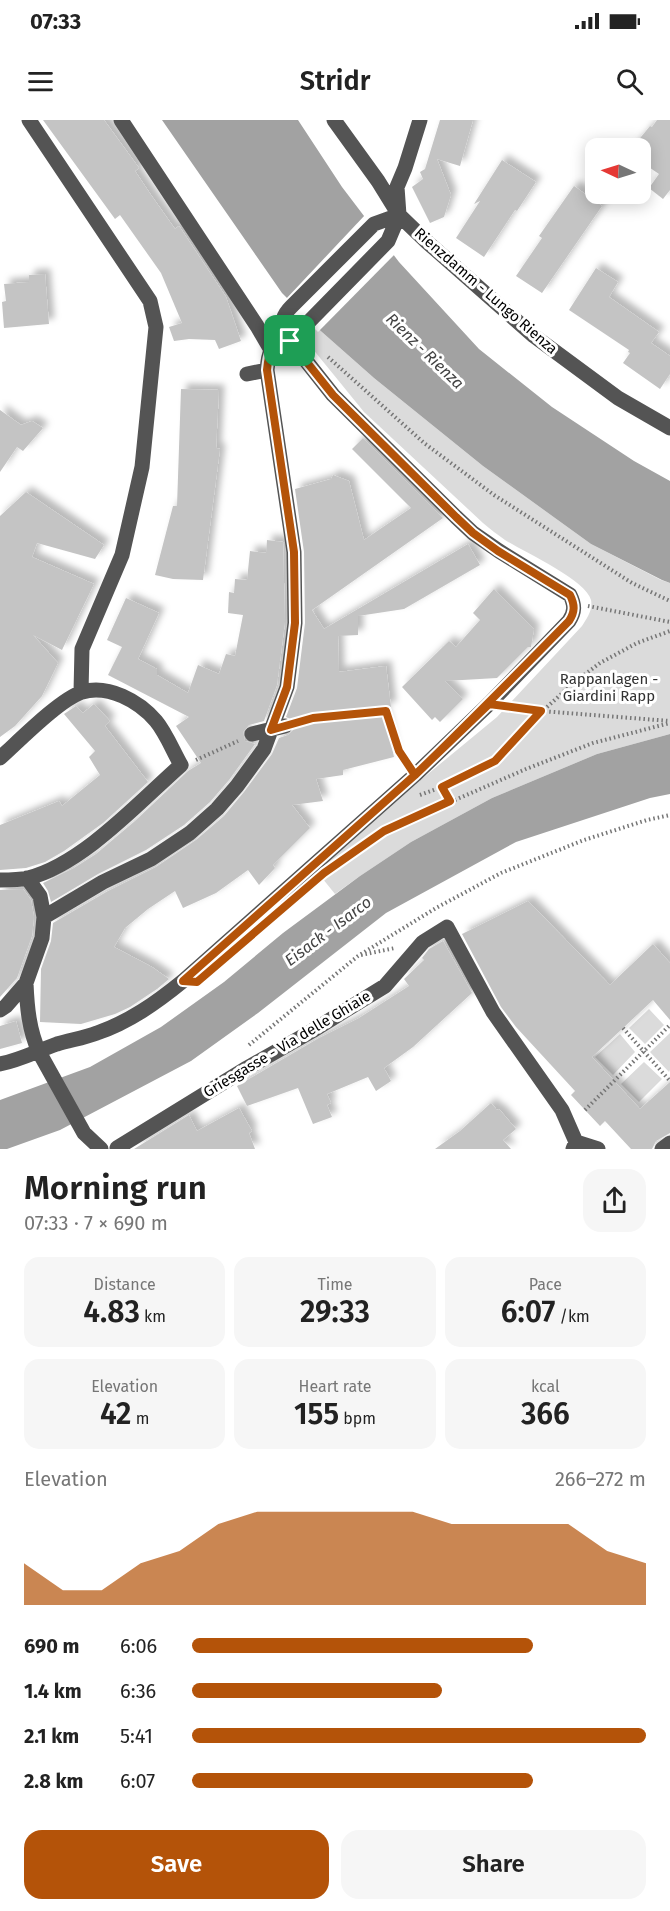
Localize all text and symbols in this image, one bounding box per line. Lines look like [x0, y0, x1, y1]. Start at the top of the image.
text: 07:33 [30, 8, 81, 35]
icon: menu [24, 65, 57, 98]
text: Stridr [300, 65, 370, 97]
icon: search [613, 65, 646, 98]
north arrow [585, 138, 651, 204]
map controls [585, 138, 651, 204]
street label: Rienzdamm - Lungo Rienza [411, 224, 561, 358]
water label: Rienz - Rienza [382, 309, 468, 393]
pin [264, 315, 315, 366]
icon: arrive [273, 324, 306, 357]
park label: Rappanlagen - Giardini Rapp [560, 670, 658, 705]
water label: Eisack - Isarco [281, 892, 375, 970]
street label: Griesgasse - Via delle Ghiaie [200, 987, 374, 1101]
text: Morning run [24, 1168, 207, 1208]
button: share [583, 1169, 646, 1232]
text: 07:33 · 7 × 690 m [24, 1211, 168, 1235]
text: Distance [94, 1275, 156, 1294]
text: Time [317, 1275, 353, 1294]
text: Pace [529, 1275, 562, 1294]
text: 4.83 [83, 1294, 140, 1330]
text: 29:33 [300, 1294, 370, 1330]
text: 6:07 [501, 1294, 555, 1330]
text: km [140, 1307, 166, 1326]
text: /km [555, 1307, 590, 1326]
text: Elevation [91, 1377, 158, 1396]
text: Heart rate [299, 1377, 371, 1396]
text: kcal [531, 1377, 560, 1396]
text: 42 [100, 1396, 131, 1432]
text: 155 [294, 1396, 339, 1432]
text: 366 [521, 1396, 570, 1432]
text: m [131, 1409, 149, 1428]
text: bpm [339, 1409, 376, 1428]
text: Elevation [24, 1467, 108, 1491]
text: 266–272 m [555, 1467, 646, 1491]
text: 690 m [24, 1634, 80, 1658]
text: 6:06 [120, 1634, 157, 1658]
text: 1.4 km [24, 1679, 82, 1703]
text: 6:36 [120, 1679, 156, 1703]
text: 2.1 km [24, 1724, 79, 1748]
text: 5:41 [120, 1724, 153, 1748]
text: 2.8 km [24, 1769, 83, 1793]
text: 6:07 [120, 1769, 155, 1793]
button: Save [24, 1830, 329, 1899]
button: Share [341, 1830, 646, 1899]

